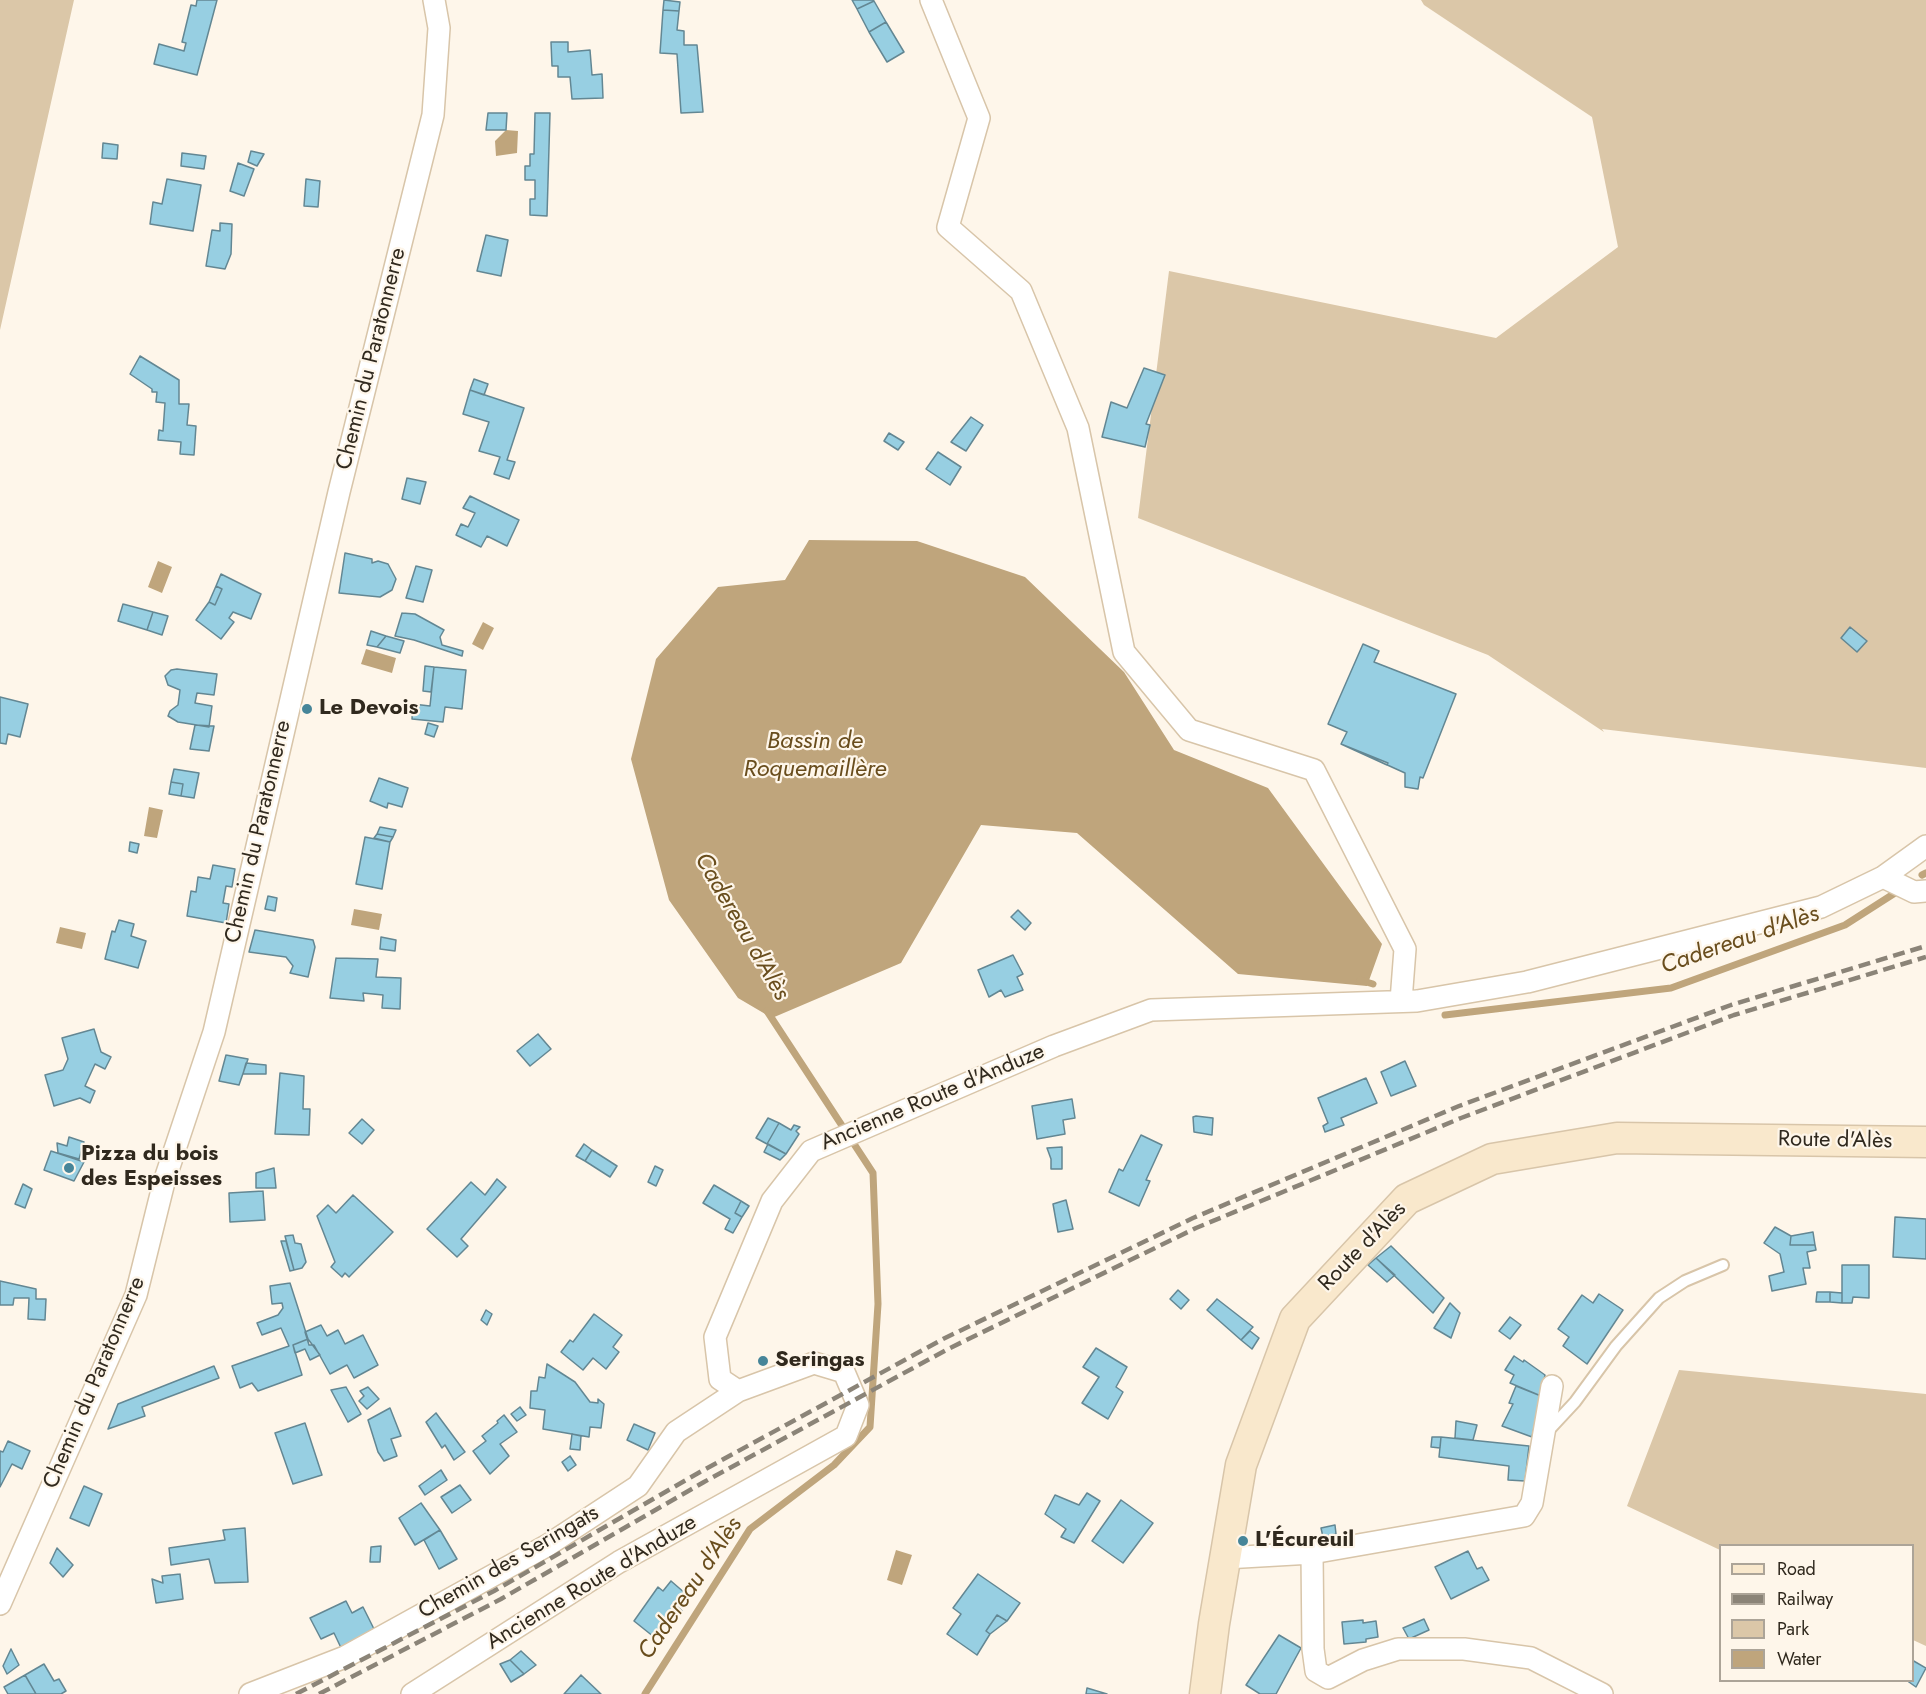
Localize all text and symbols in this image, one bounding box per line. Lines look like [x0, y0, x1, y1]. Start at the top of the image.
street label: Chemin du Paratonnerre [332, 245, 412, 473]
place label: Le Devois [319, 696, 419, 722]
marker: Le Devois [300, 702, 314, 716]
street label: Chemin du Paratonnerre [221, 718, 297, 946]
water label: Bassin de Roquemaillère [743, 728, 887, 784]
water label: Cadereau d'Alès [687, 848, 795, 1006]
water label: Cadereau d'Alès [1657, 900, 1823, 982]
street label: Ancienne Route d'Anduze [817, 1039, 1049, 1157]
street label: Route d'Alès [1778, 1127, 1892, 1155]
place label: Pizza du bois des Espeisses [81, 1142, 222, 1194]
marker: Pizza du bois des Espeisses [62, 1161, 76, 1175]
street label: Route d'Alès [1314, 1197, 1412, 1297]
street label: Chemin du Paratonnerre [38, 1273, 152, 1493]
place label: Seringas [775, 1348, 864, 1374]
marker: Seringas [756, 1354, 770, 1368]
street label: Chemin des Seringats [414, 1501, 604, 1625]
street label: Ancienne Route d'Anduze [482, 1510, 702, 1656]
water label: Cadereau d'Alès [633, 1512, 749, 1666]
place label: L'Écureuil [1255, 1528, 1354, 1554]
marker: L'Écureuil [1236, 1534, 1250, 1548]
legend [1719, 1544, 1914, 1682]
text: Road [1777, 1556, 1816, 1582]
text: Railway [1777, 1586, 1833, 1612]
text: Park [1777, 1616, 1809, 1642]
text: Water [1777, 1646, 1821, 1672]

